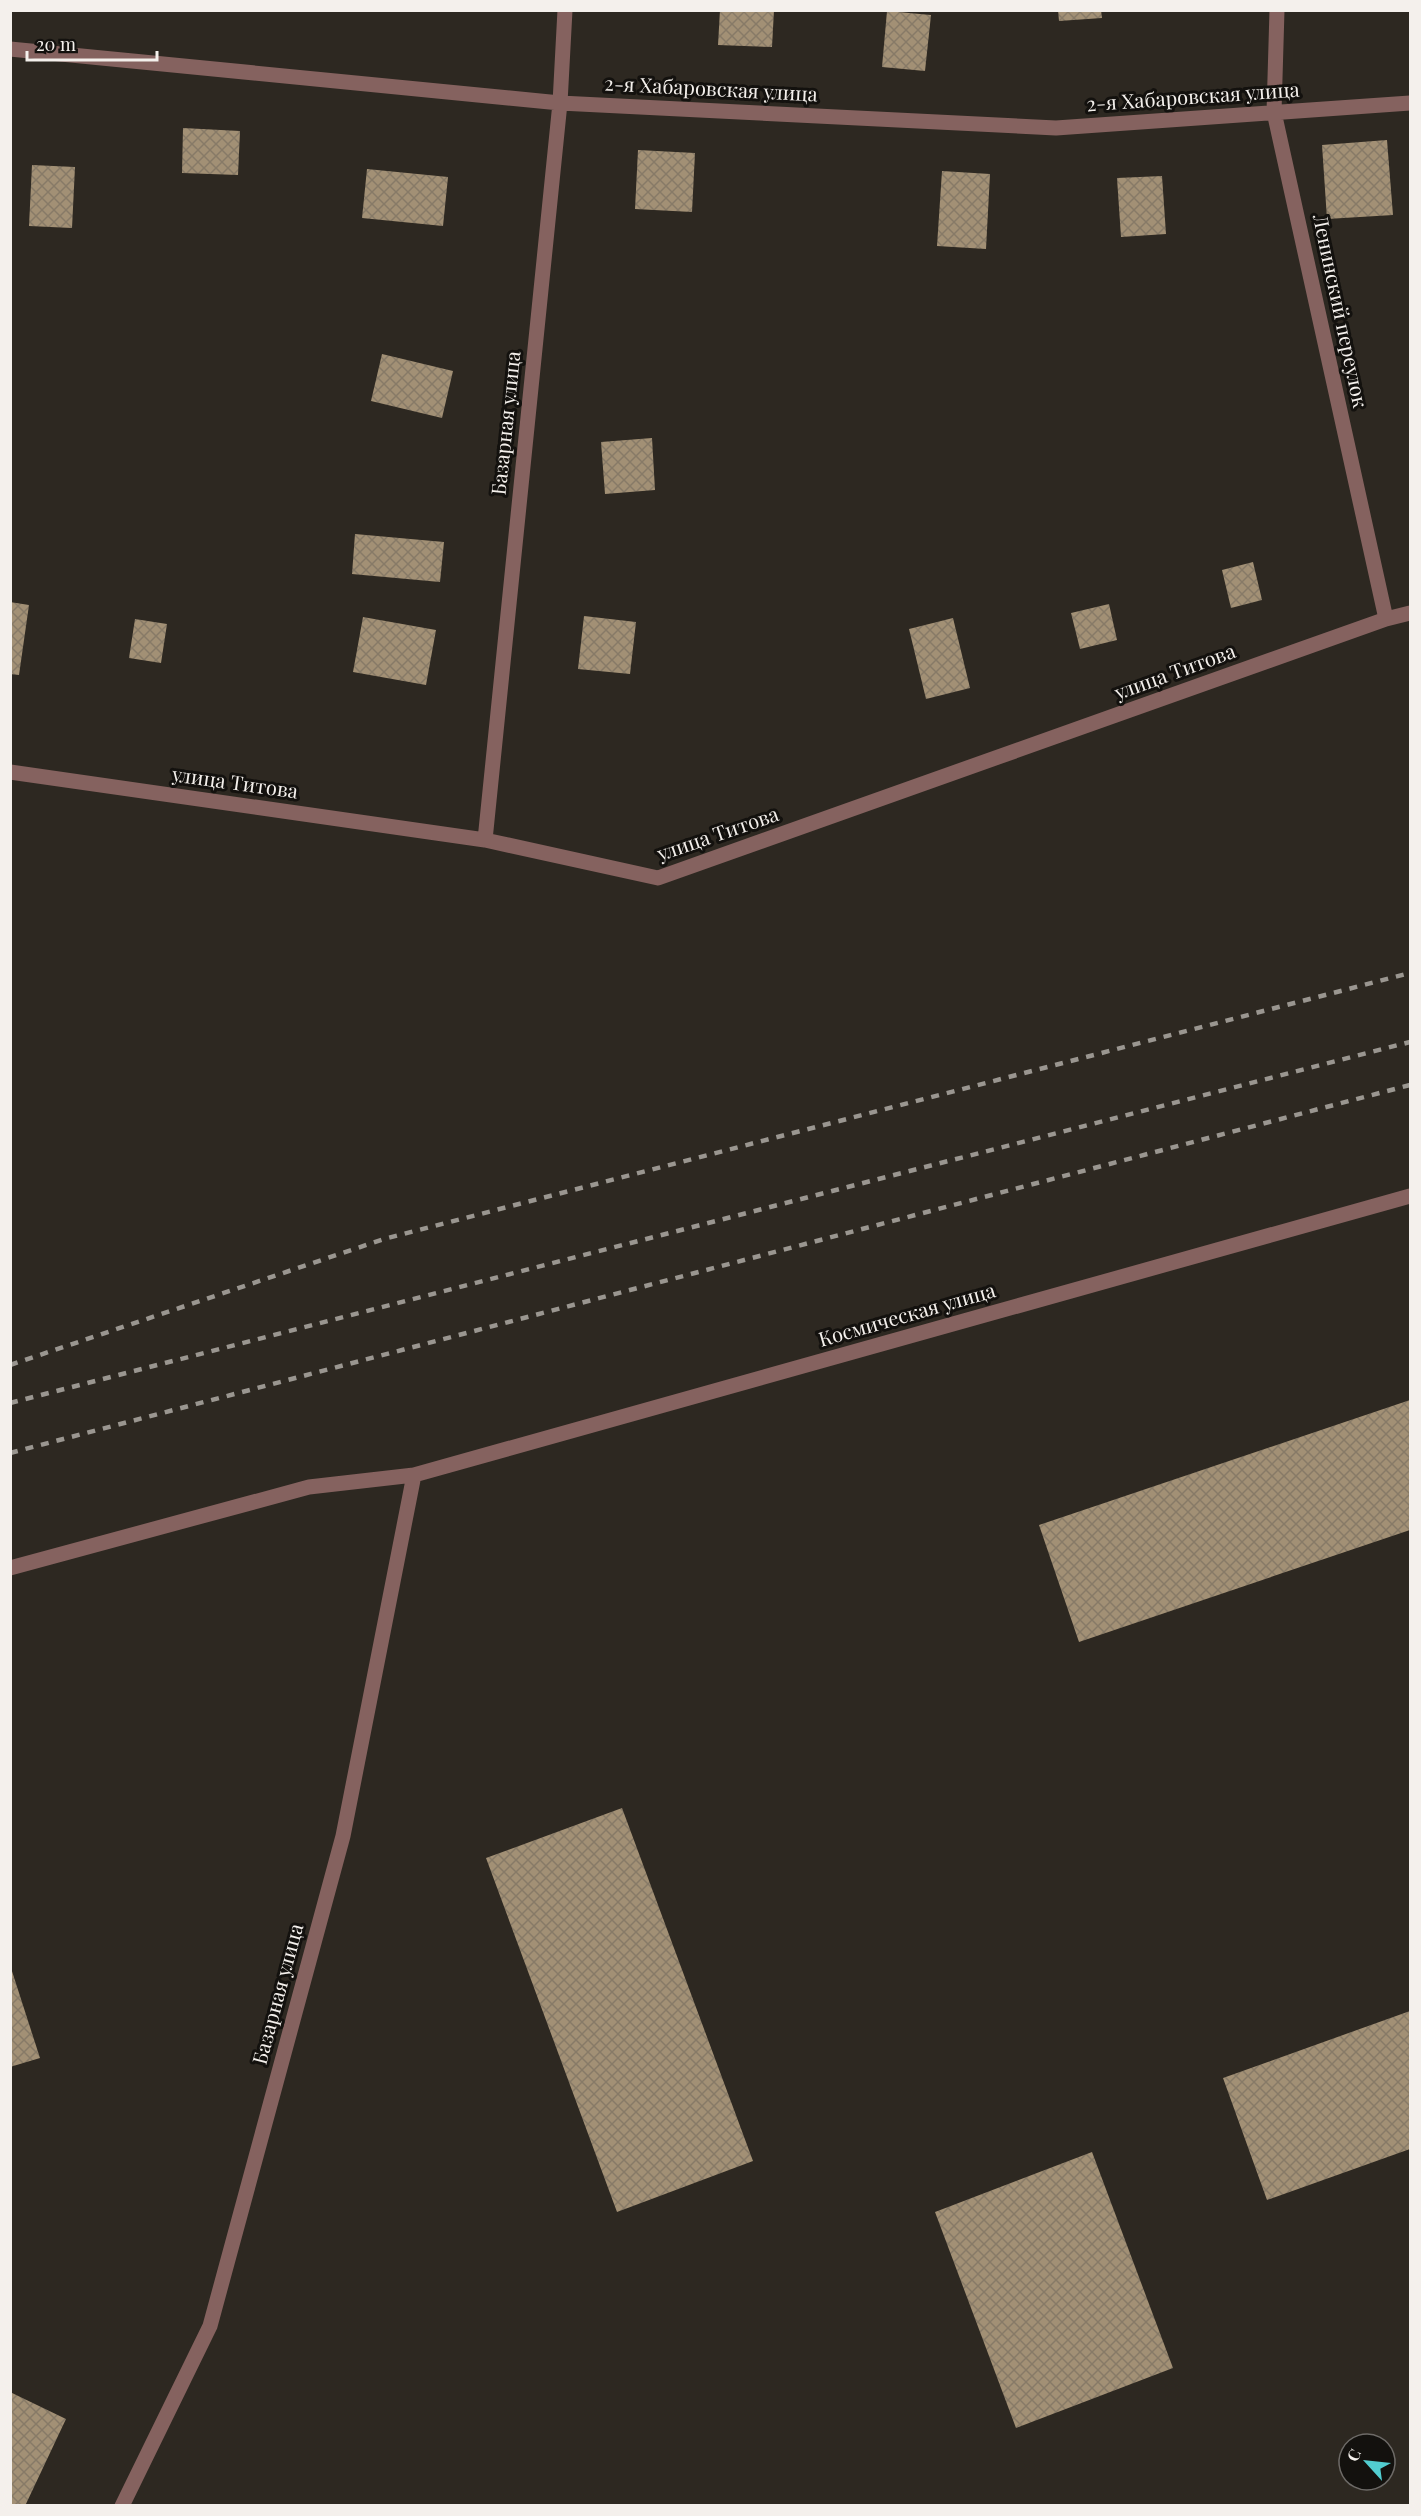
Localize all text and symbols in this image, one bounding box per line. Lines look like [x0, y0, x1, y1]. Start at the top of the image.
scale bar [27, 24, 158, 62]
text: 20 m [36, 32, 76, 56]
street label: 2-я Хабаровская улица [604, 68, 818, 107]
street label: 2-я Хабаровская улица [1085, 75, 1300, 116]
street label: Ленинский переулок [1308, 210, 1375, 410]
street label: Базарная улица [484, 349, 526, 496]
street label: улица Титова [1109, 636, 1239, 705]
street label: улица Титова [170, 759, 300, 804]
street label: улица Титова [652, 799, 782, 866]
street label: Космическая улица [815, 1275, 998, 1352]
street label: Базарная улица [245, 1920, 308, 2067]
north arrow [1337, 2432, 1397, 2492]
text: С [1341, 2445, 1365, 2465]

